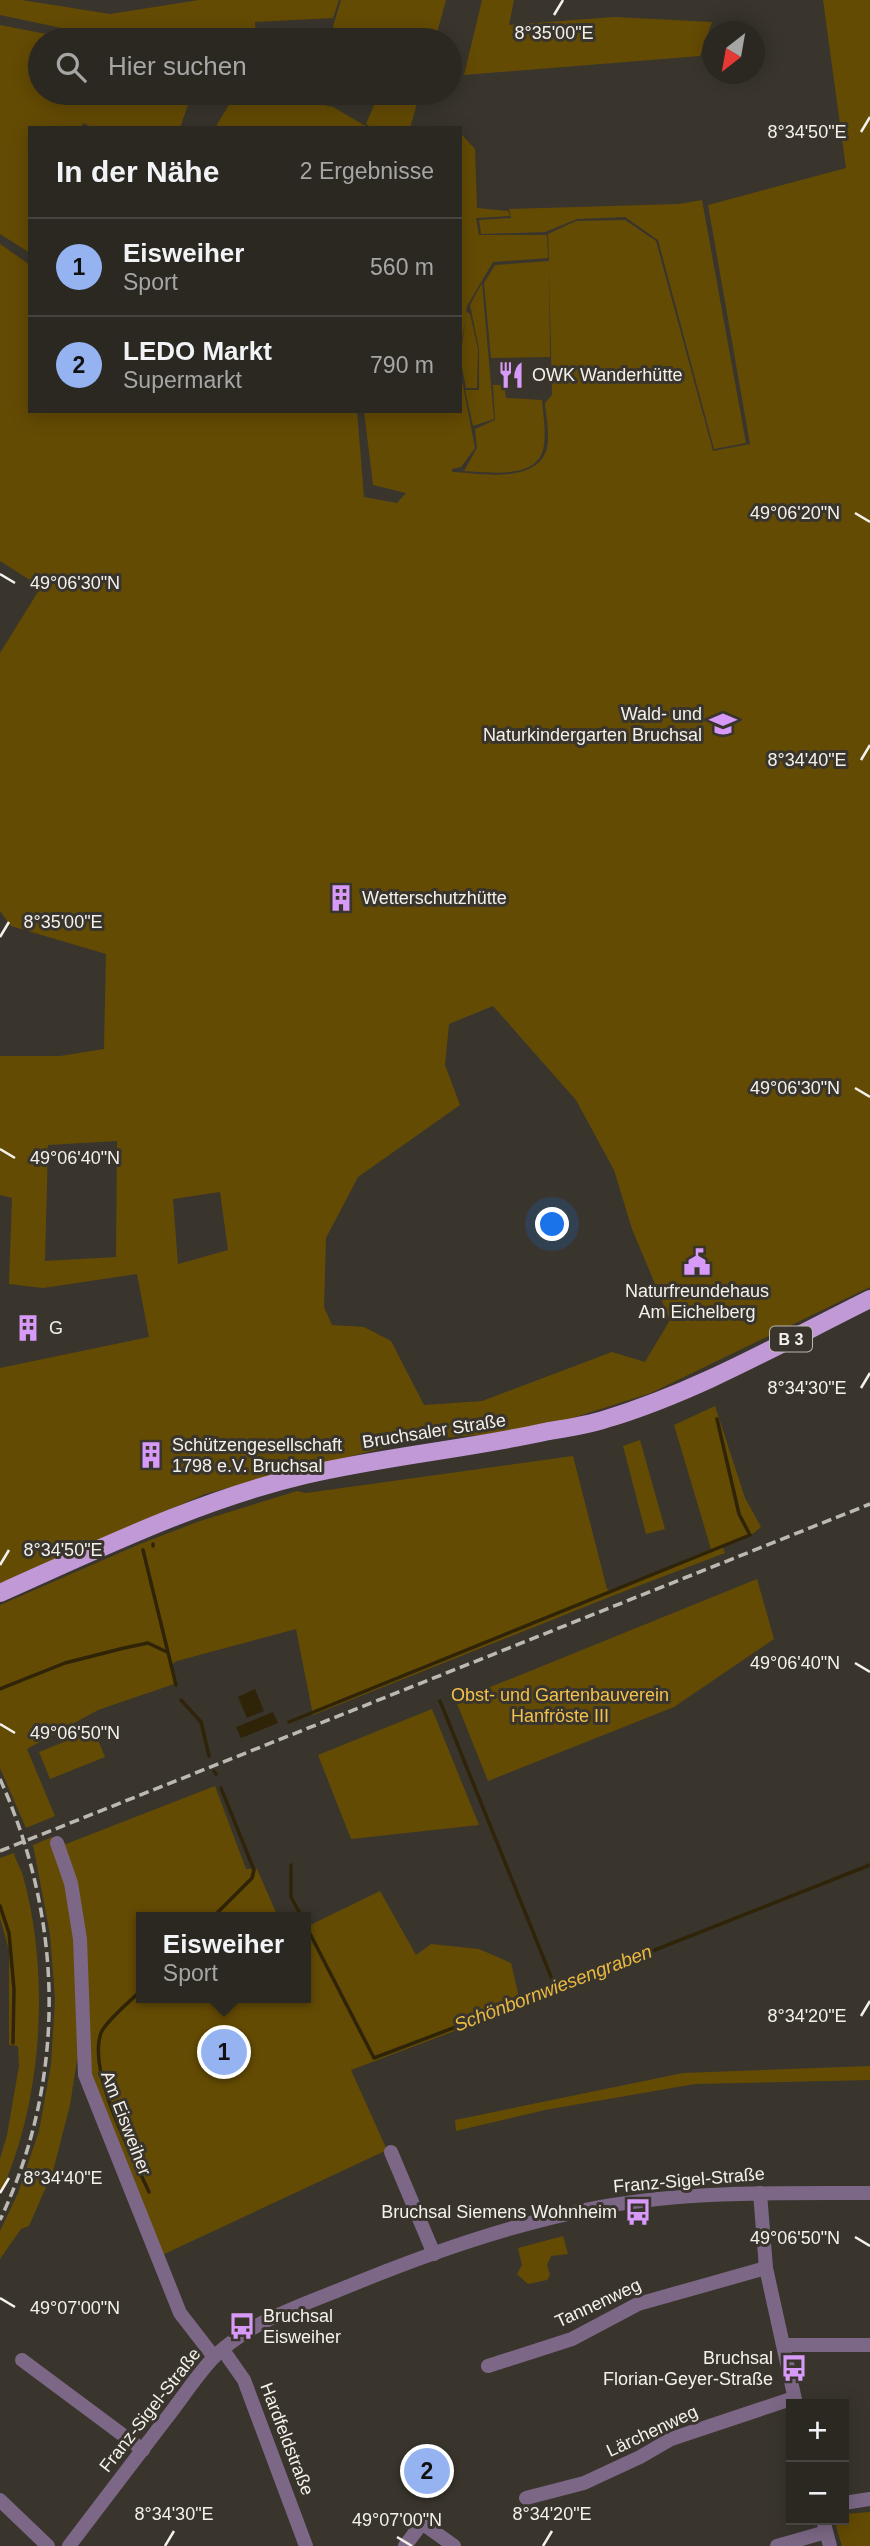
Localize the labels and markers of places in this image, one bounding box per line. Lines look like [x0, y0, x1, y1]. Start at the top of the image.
restaurant icon: OWK Wanderhütte [496, 360, 526, 390]
place label: OWK Wanderhütte [532, 365, 682, 385]
place label: Wald- und Naturkindergarten Bruchsal [483, 704, 702, 745]
school or university icon: Wald- und Naturkindergarten Bruchsal [708, 709, 738, 739]
building icon: Wetterschutzhütte [326, 883, 356, 913]
place label: Wetterschutzhütte [362, 888, 507, 908]
public building icon: Naturfreundehaus Am Eichelberg [682, 1247, 712, 1277]
place label: Naturfreundehaus Am Eichelberg [625, 1281, 769, 1322]
building icon: G [13, 1313, 43, 1343]
place label: G [49, 1318, 63, 1338]
place label: Schützengesellschaft 1798 e.V. Bruchsal [172, 1435, 342, 1476]
building icon: Schützengesellschaft 1798 e.V. Bruchsal [136, 1440, 166, 1470]
pin: 1 [201, 2026, 247, 2078]
bus stop icon: Bruchsal Siemens Wohnheim [623, 2197, 653, 2227]
place label: Bruchsal Siemens Wohnheim [381, 2202, 617, 2222]
place label: Bruchsal Eisweiher [263, 2306, 341, 2347]
bus stop icon: Bruchsal Eisweiher [227, 2311, 257, 2341]
place label: Bruchsal Florian-Geyer-Straße [603, 2348, 773, 2389]
bus stop icon: Bruchsal Florian-Geyer-Straße [779, 2353, 809, 2383]
pin: 2 [404, 2445, 450, 2497]

